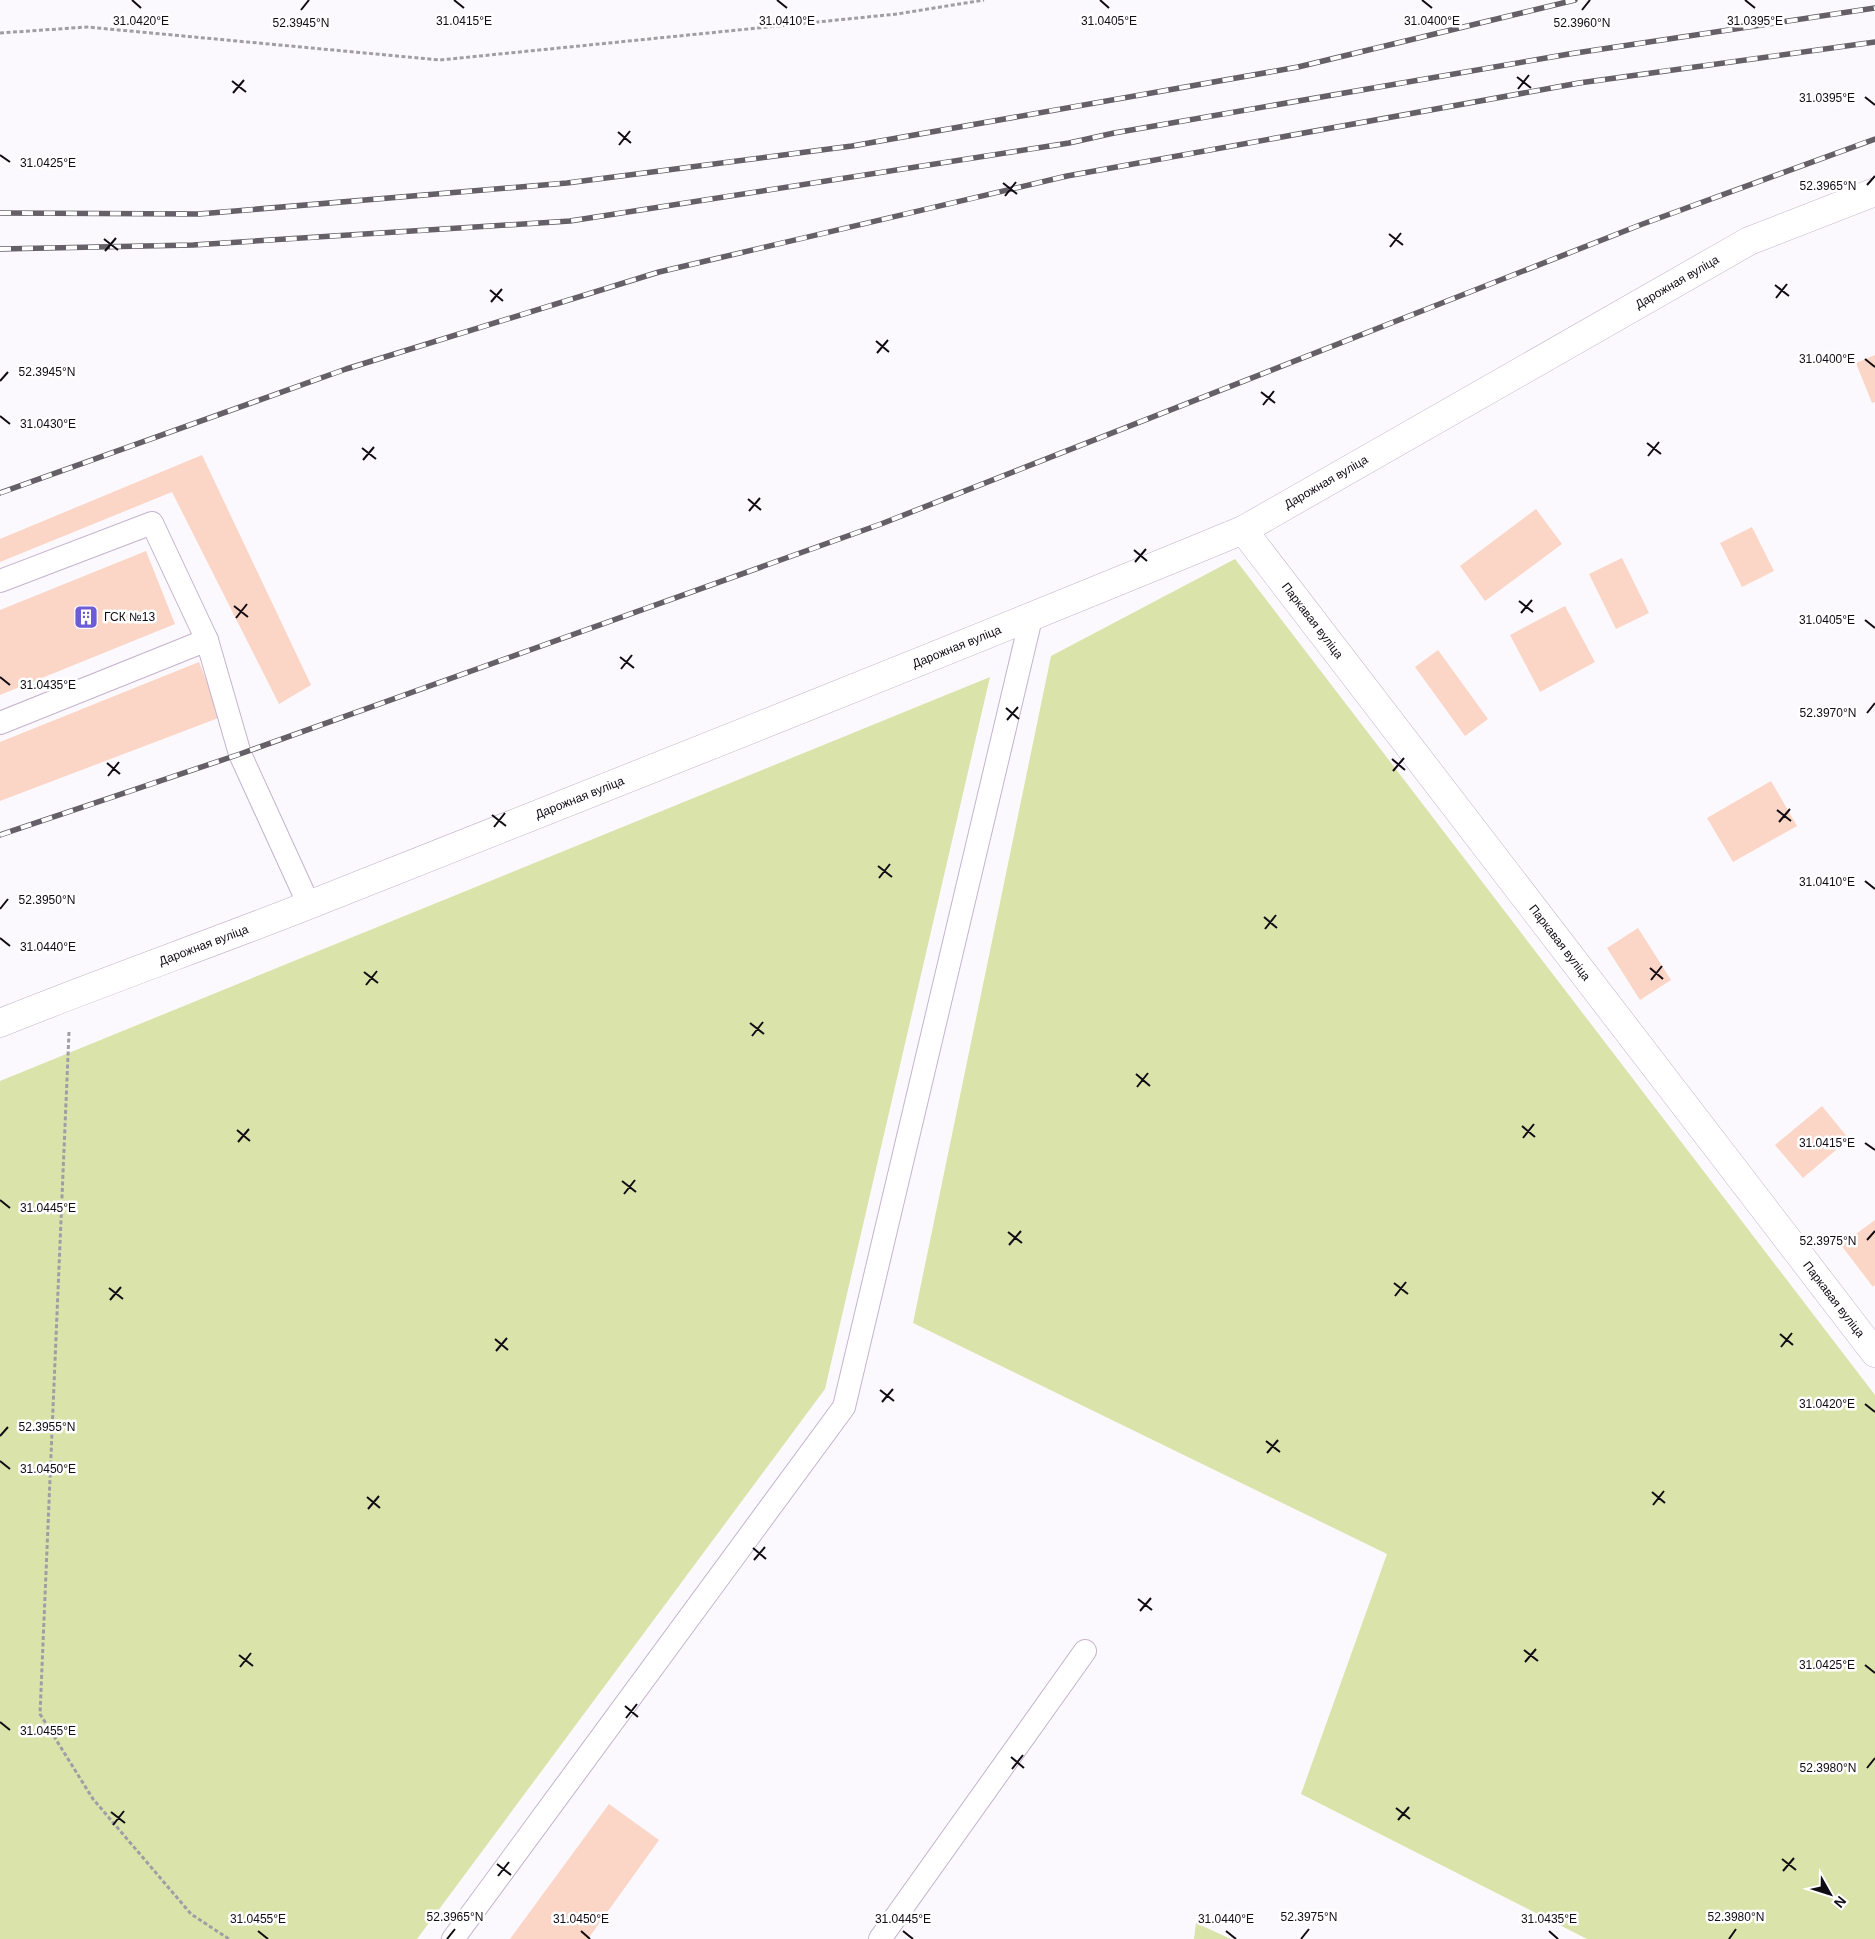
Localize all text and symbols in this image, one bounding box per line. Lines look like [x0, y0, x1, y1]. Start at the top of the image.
text: 31.0420°E [113, 14, 169, 28]
text: 31.0415°E [436, 14, 492, 28]
text: 31.0410°E [759, 14, 815, 28]
text: 31.0405°E [1081, 14, 1137, 28]
text: 31.0400°E [1404, 14, 1460, 28]
text: 31.0395°E [1727, 14, 1783, 28]
text: 52.3945°N [273, 16, 329, 30]
text: 52.3960°N [1554, 16, 1610, 30]
text: 31.0395°E [1799, 91, 1855, 105]
text: 31.0425°E [20, 156, 76, 170]
text: 52.3965°N [1800, 179, 1856, 193]
street label: Дарожная вуліца [1633, 252, 1722, 312]
text: 31.0400°E [1799, 352, 1855, 366]
text: 52.3945°N [19, 365, 75, 379]
text: 31.0430°E [20, 417, 76, 431]
street label: Дарожная вуліца [1282, 452, 1371, 512]
street label: Паркавая вуліца [1279, 580, 1346, 662]
building icon: ГСК №13 [73, 604, 99, 630]
place label: ГСК №13 [104, 610, 155, 624]
text: 31.0405°E [1799, 613, 1855, 627]
street label: Дарожная вуліца [910, 622, 1003, 671]
text: 31.0435°E [20, 678, 76, 692]
text: 52.3970°N [1800, 706, 1856, 720]
street label: Дарожная вуліца [533, 774, 626, 822]
text: 31.0410°E [1799, 875, 1855, 889]
text: 52.3950°N [19, 893, 75, 907]
street label: Паркавая вуліца [1526, 902, 1594, 984]
street label: Дарожная вуліца [157, 922, 251, 968]
text: 31.0440°E [20, 940, 76, 954]
text: 31.0415°E [1799, 1136, 1855, 1150]
text: 31.0445°E [20, 1201, 76, 1215]
text: 52.3975°N [1800, 1234, 1856, 1248]
street label: Паркавая вуліца [1800, 1259, 1868, 1340]
text: 31.0420°E [1799, 1397, 1855, 1411]
text: 52.3955°N [19, 1420, 75, 1434]
text: 31.0450°E [20, 1462, 76, 1476]
text: 31.0425°E [1799, 1658, 1855, 1672]
text: 31.0455°E [20, 1724, 76, 1738]
text: 52.3980°N [1800, 1761, 1856, 1775]
north arrow [1805, 1869, 1855, 1919]
text: N [1831, 1893, 1850, 1911]
text: 52.3965°N [427, 1910, 483, 1924]
text: 52.3975°N [1281, 1910, 1337, 1924]
text: 52.3980°N [1708, 1910, 1764, 1924]
text: 31.0455°E [230, 1912, 286, 1926]
text: 31.0450°E [553, 1912, 609, 1926]
text: 31.0445°E [875, 1912, 931, 1926]
text: 31.0440°E [1198, 1912, 1254, 1926]
text: 31.0435°E [1521, 1912, 1577, 1926]

